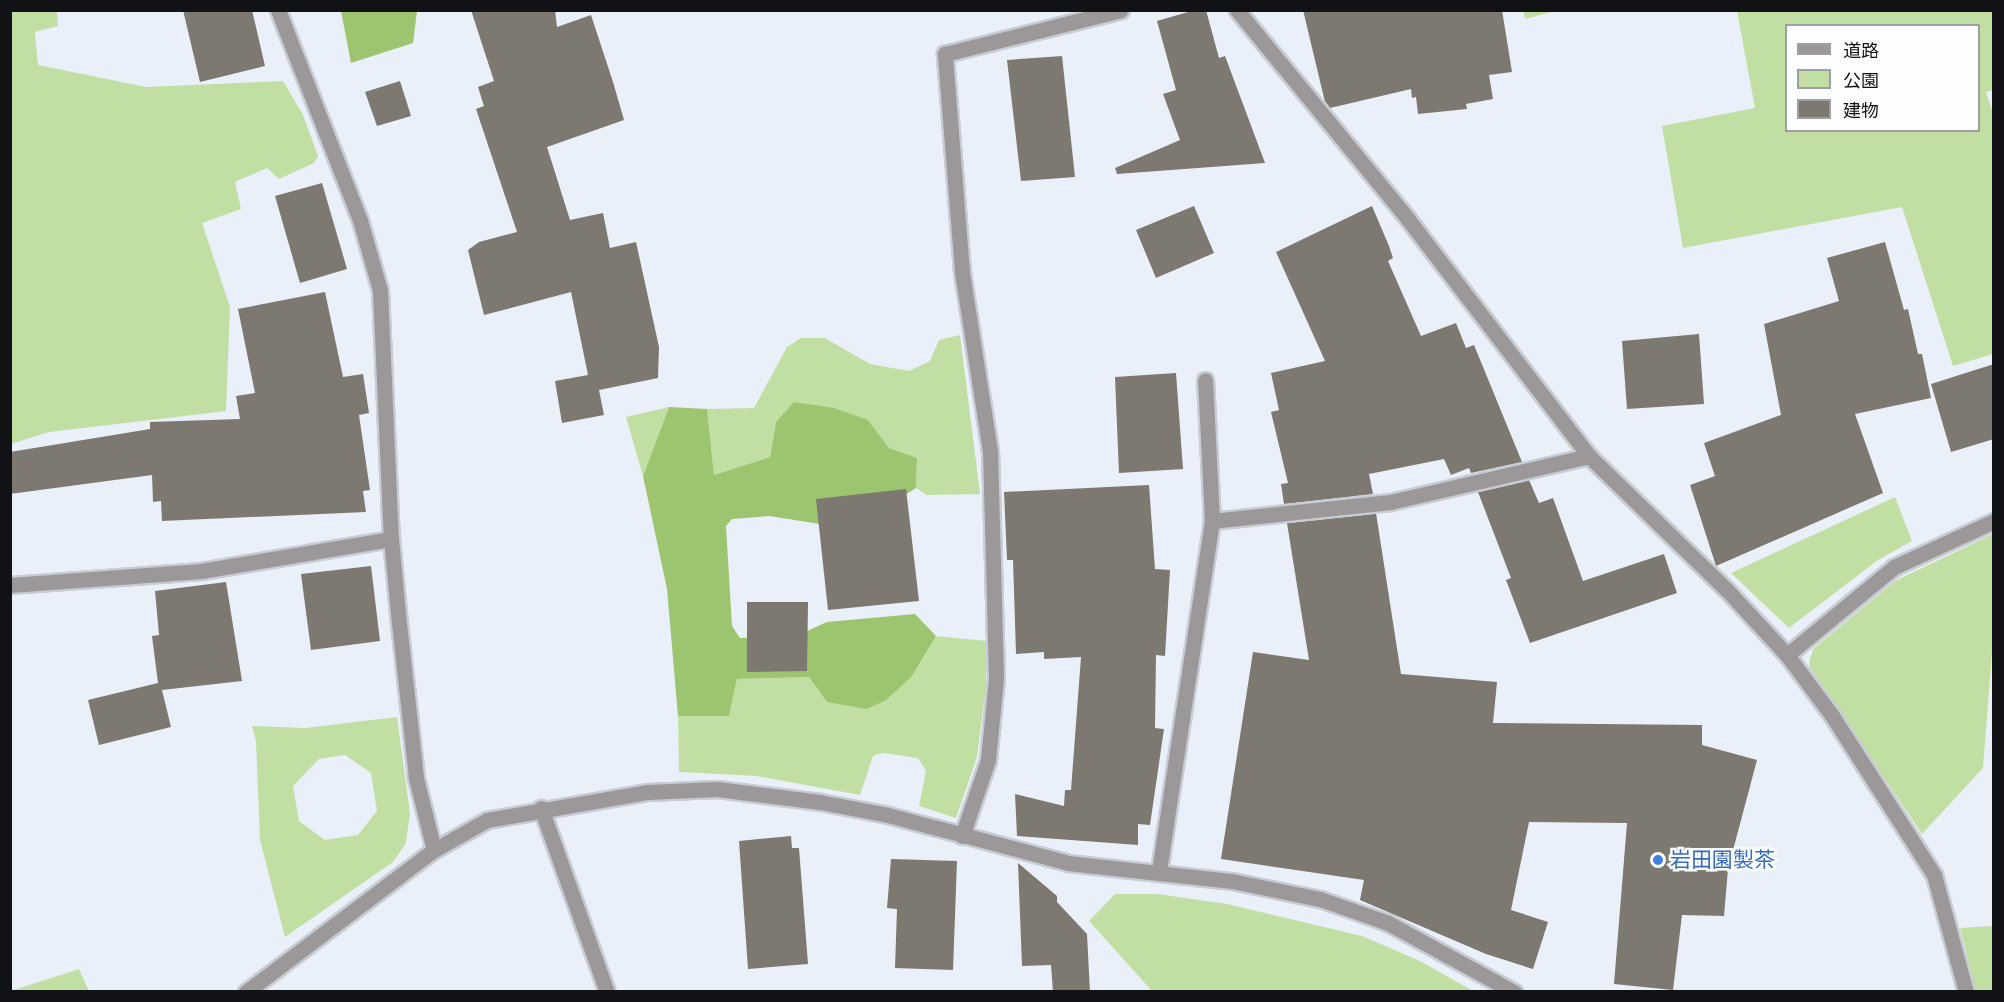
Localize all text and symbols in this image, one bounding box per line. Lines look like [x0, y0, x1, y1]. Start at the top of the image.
legend [1785, 24, 1980, 132]
text: 道路 [1843, 40, 1879, 62]
text: 公園 [1843, 70, 1879, 92]
text: 建物 [1843, 100, 1879, 122]
place label: 岩田園製茶 [1670, 847, 1775, 873]
marker: 岩田園製茶 [1651, 853, 1665, 867]

